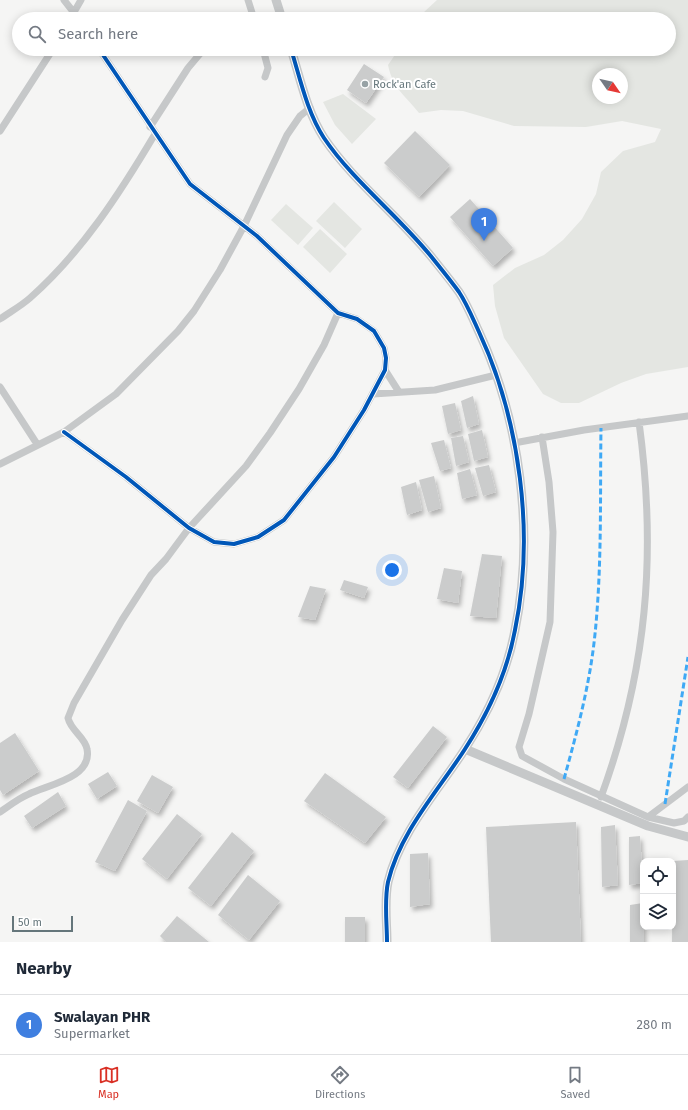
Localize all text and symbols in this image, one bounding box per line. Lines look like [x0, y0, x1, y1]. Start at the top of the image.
search box [12, 12, 676, 56]
icon: search [26, 23, 48, 45]
text: Search here [58, 25, 138, 43]
north arrow [592, 68, 628, 104]
place label: Rock'an Cafe [373, 78, 436, 91]
marker: Rock'an Cafe [360, 79, 370, 89]
pin: 1 [471, 208, 497, 241]
your location [382, 560, 402, 580]
map controls [640, 858, 676, 930]
button: locate [640, 858, 676, 894]
button: layers [640, 894, 676, 930]
scale bar [12, 914, 73, 933]
text: 50 m [18, 916, 42, 929]
text: Nearby [16, 958, 71, 979]
text: Swalayan PHR [54, 1008, 150, 1026]
text: 1 [26, 1017, 32, 1032]
text: 280 m [637, 1017, 672, 1032]
text: Supermarket [54, 1026, 130, 1041]
tab: Map [98, 1064, 120, 1101]
tab: Directions [315, 1064, 365, 1101]
tab: Saved [561, 1064, 590, 1101]

